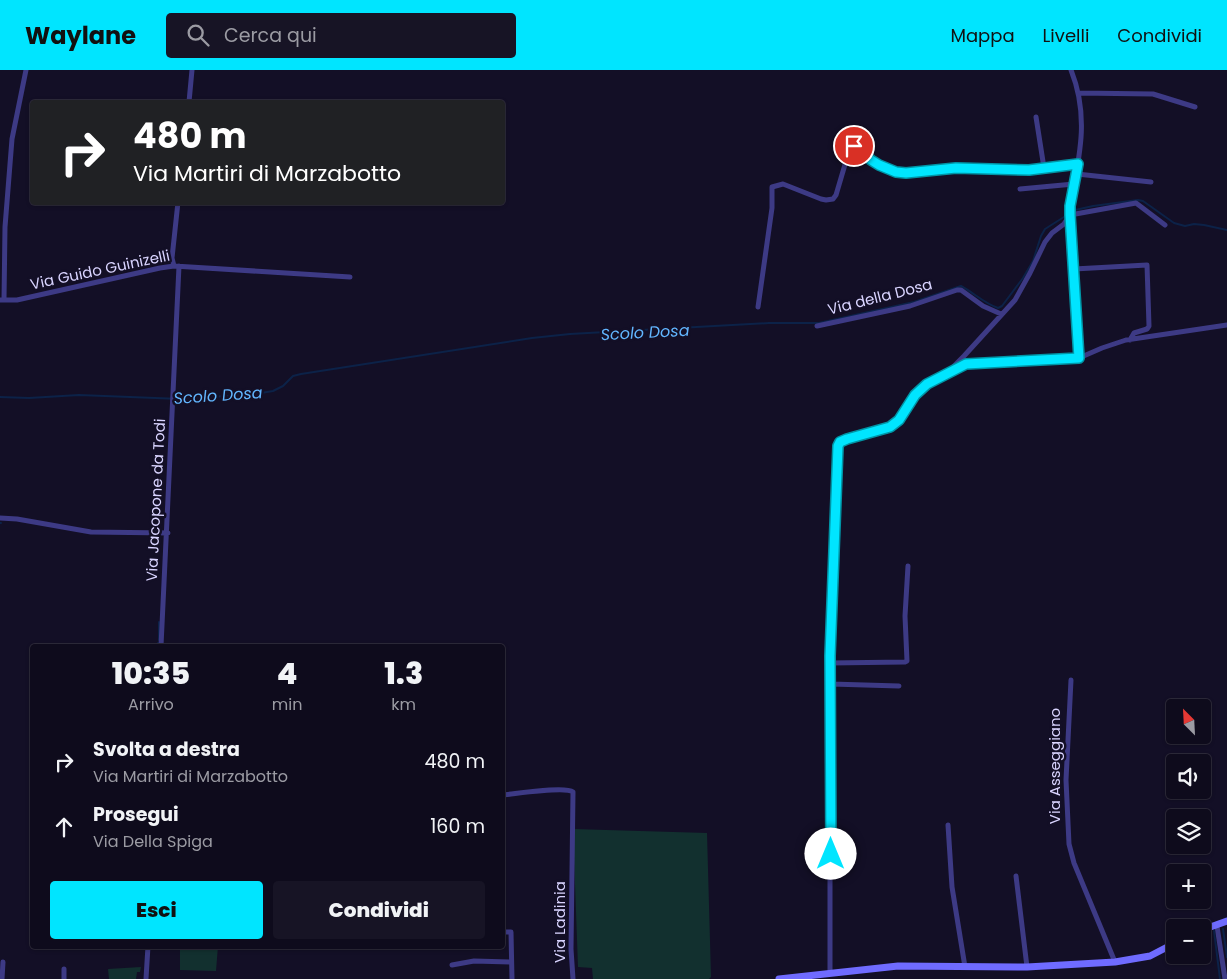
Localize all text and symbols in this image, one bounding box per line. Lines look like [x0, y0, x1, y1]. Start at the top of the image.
search box [166, 13, 516, 58]
text: Waylane [25, 19, 136, 52]
icon: search [184, 21, 212, 49]
text: Cerca qui [224, 22, 317, 49]
text: Mappa [950, 23, 1015, 48]
text: Livelli [1043, 23, 1089, 48]
text: Condividi [1117, 23, 1202, 48]
text: 480 m [133, 111, 247, 160]
icon: right [50, 120, 115, 185]
pin [833, 125, 875, 167]
icon: arrive [840, 132, 868, 160]
text: Via Martiri di Marzabotto [133, 158, 401, 189]
street label: Via Guido Guinizelli [28, 244, 172, 295]
street label: Via della Dosa [825, 273, 934, 320]
water label: Scolo Dosa [600, 319, 690, 346]
water label: Scolo Dosa [173, 381, 263, 410]
street label: Via Jacopone da Todi [141, 418, 170, 582]
text: 10:35 [112, 652, 190, 695]
text: 4 [277, 652, 298, 695]
text: 1.3 [384, 652, 423, 695]
text: Arrivo [128, 693, 174, 716]
text: min [272, 693, 303, 716]
text: km [391, 693, 416, 716]
north arrow [1166, 699, 1211, 744]
map controls [1166, 699, 1211, 964]
street label: Via Asseggiano [1044, 708, 1065, 824]
text: Svolta a destra [93, 736, 240, 763]
icon: right [50, 748, 78, 776]
text: 480 m [424, 748, 485, 775]
button: sound [1166, 754, 1211, 799]
text: Via Martiri di Marzabotto [93, 765, 288, 788]
text: Prosegui [93, 801, 179, 828]
button: layers [1166, 809, 1211, 854]
icon: ahead [50, 813, 78, 841]
text: 160 m [430, 813, 485, 840]
position arrow [804, 827, 856, 879]
text: Via Della Spiga [93, 830, 213, 853]
button: + [1166, 864, 1211, 909]
button: Esci [50, 881, 263, 939]
button: Condividi [273, 881, 485, 939]
street label: Via Ladinia [549, 881, 570, 963]
button: − [1166, 919, 1211, 964]

